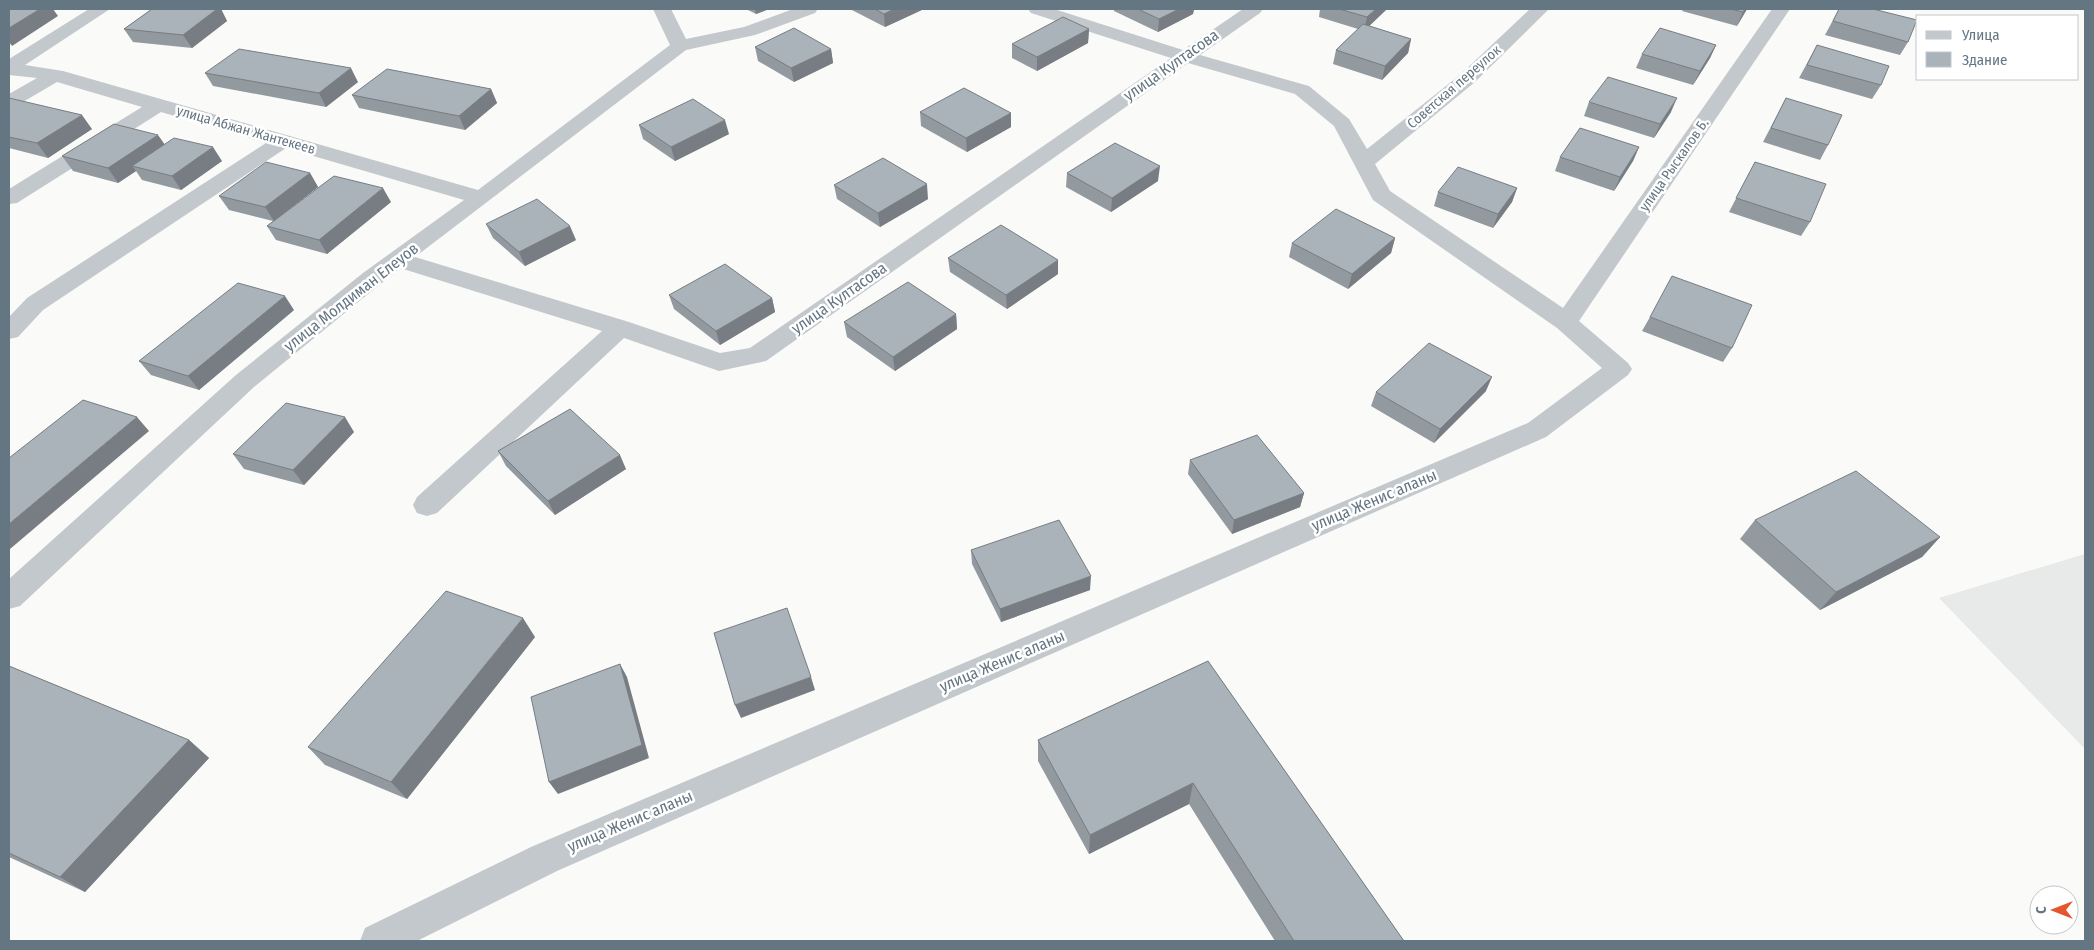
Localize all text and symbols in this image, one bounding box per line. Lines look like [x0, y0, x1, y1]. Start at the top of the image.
legend [1916, 15, 2079, 80]
street label: улица Култасова [1120, 25, 1222, 105]
text: Улица [1961, 26, 2000, 44]
street label: Советская переулок [1404, 41, 1505, 132]
text: Здание [1962, 51, 2008, 69]
street label: улица Абжан Жантекеев [175, 102, 317, 158]
street label: улица Рыскалов Б. [1636, 115, 1712, 215]
street label: улица Молдиман Елеуов [280, 239, 422, 355]
street label: улица Култасова [788, 258, 890, 338]
street label: улица Женис аланы [1309, 465, 1439, 535]
street label: улица Женис аланы [937, 626, 1067, 696]
street label: улица Женис аланы [565, 786, 695, 856]
north arrow [2029, 885, 2079, 935]
text: С [2033, 906, 2050, 914]

